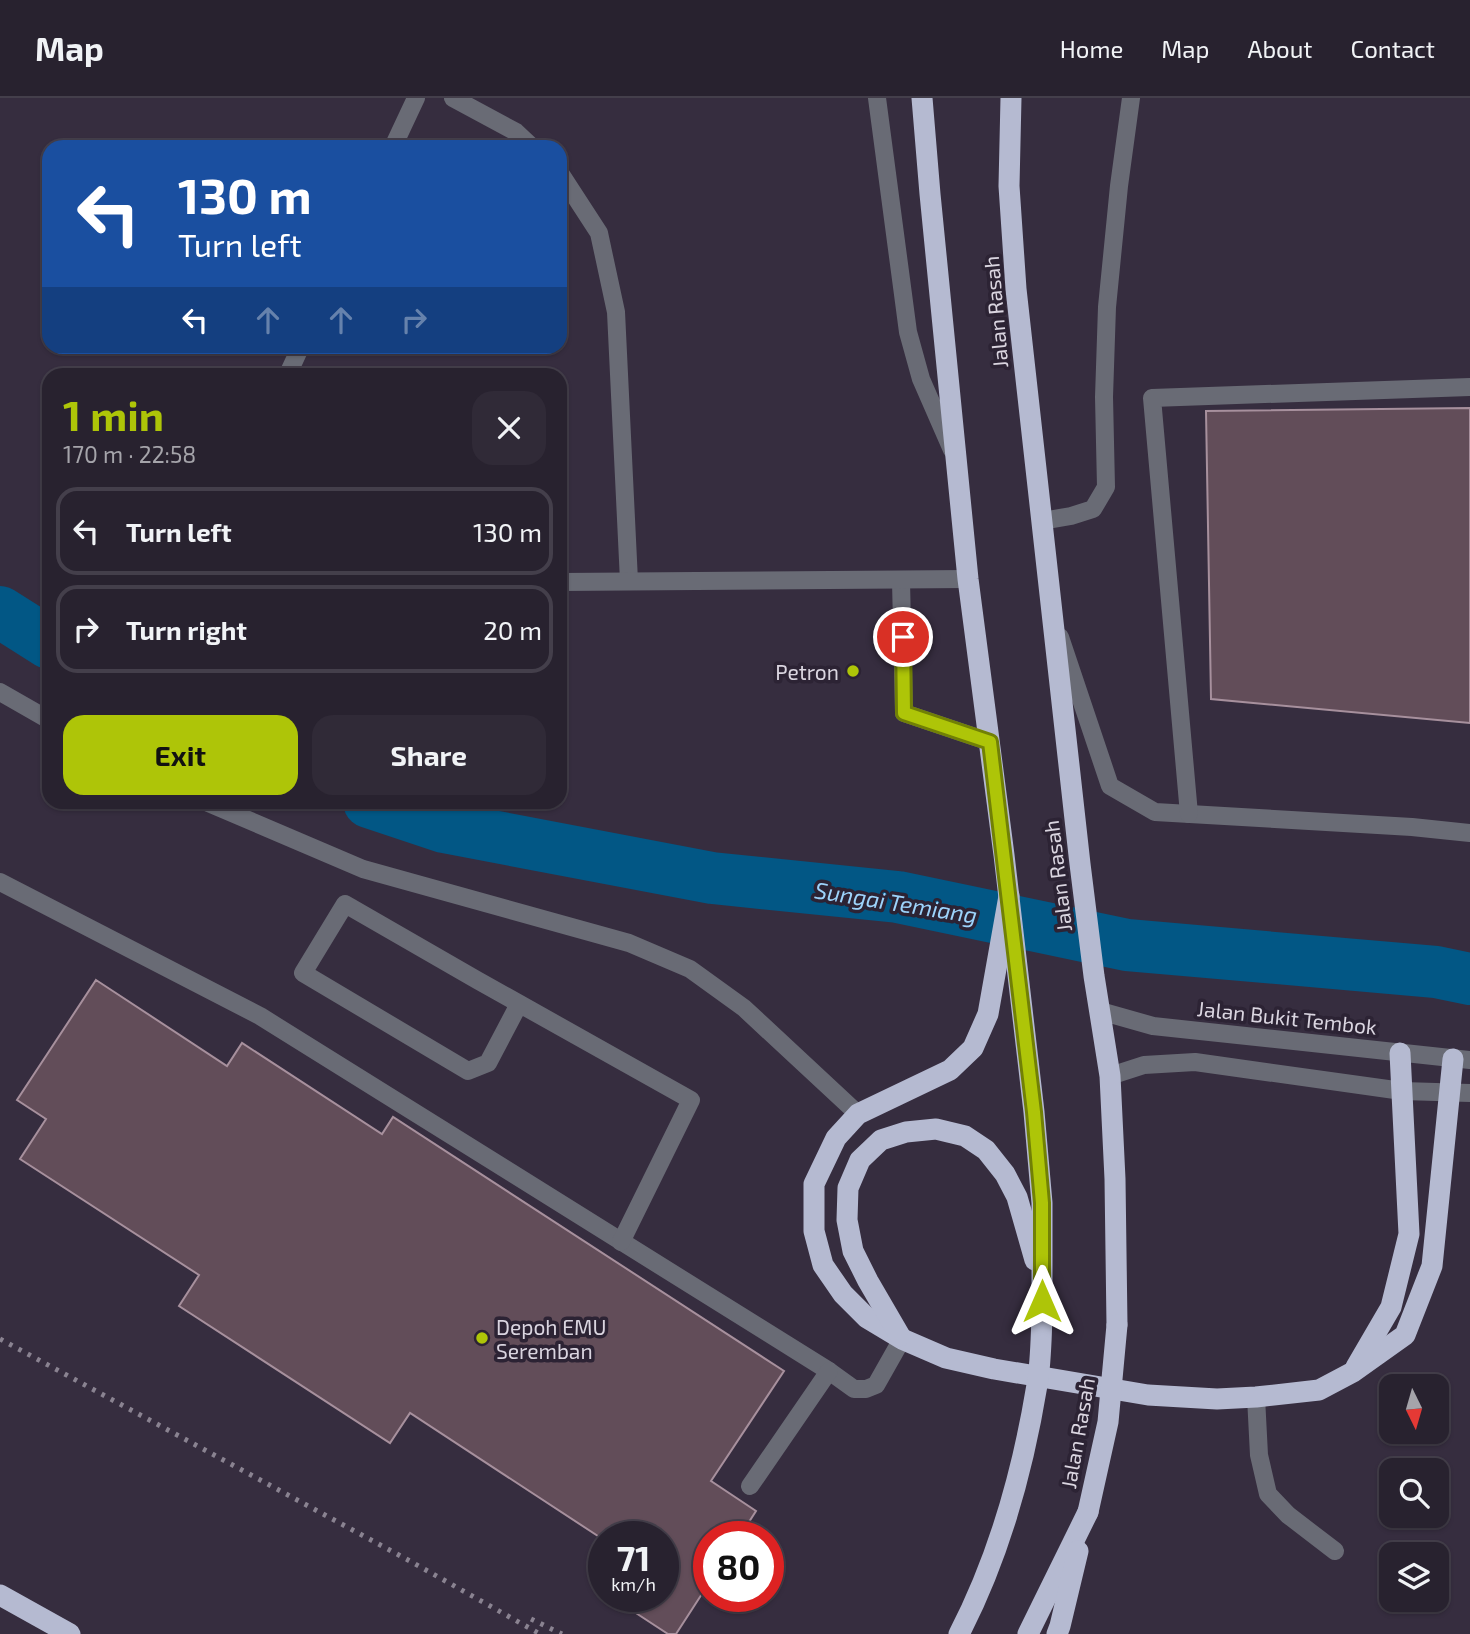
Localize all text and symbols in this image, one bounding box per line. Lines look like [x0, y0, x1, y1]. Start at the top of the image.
text: Map [35, 28, 104, 68]
text: Home [1060, 34, 1123, 63]
text: Map [1161, 34, 1209, 63]
text: About [1247, 34, 1313, 63]
text: Contact [1351, 34, 1435, 63]
text: 130 m [178, 165, 312, 224]
icon: left [63, 168, 154, 259]
text: Turn left [178, 225, 302, 263]
street label: Jalan Rasah [978, 255, 1012, 369]
icon: left [176, 301, 214, 339]
icon: ahead [249, 301, 287, 339]
icon: ahead [322, 301, 360, 339]
icon: right [395, 301, 433, 339]
text: 1 min [63, 389, 164, 439]
button: close [472, 391, 546, 465]
text: 170 m · 22:58 [63, 440, 196, 468]
icon: left [67, 512, 105, 550]
text: Turn left [126, 516, 232, 547]
text: 130 m [473, 516, 542, 547]
pin [873, 607, 933, 667]
icon: right [67, 610, 105, 648]
text: Turn right [126, 614, 247, 645]
text: 20 m [483, 614, 542, 645]
icon: arrive [884, 618, 922, 656]
place label: Petron [775, 659, 839, 684]
marker: Petron [845, 663, 861, 679]
button: Exit [63, 715, 298, 795]
button: Share [312, 715, 546, 795]
street label: Jalan Rasah [1038, 819, 1076, 933]
water label: Sungai Temiang [813, 875, 979, 929]
street label: Jalan Bukit Tembok [1196, 995, 1378, 1039]
position arrow [1005, 1264, 1079, 1338]
place label: Depoh EMU Seremban [496, 1314, 606, 1363]
marker: Depoh EMU Seremban [474, 1330, 490, 1346]
north arrow [1379, 1374, 1449, 1444]
map controls [1379, 1374, 1449, 1612]
street label: Jalan Rasah [1055, 1376, 1099, 1490]
button: search [1379, 1458, 1449, 1528]
speed limit sign: 80 [693, 1521, 784, 1612]
text: 71 [617, 1536, 650, 1578]
button: layers [1379, 1542, 1449, 1612]
text: km/h [611, 1573, 656, 1595]

